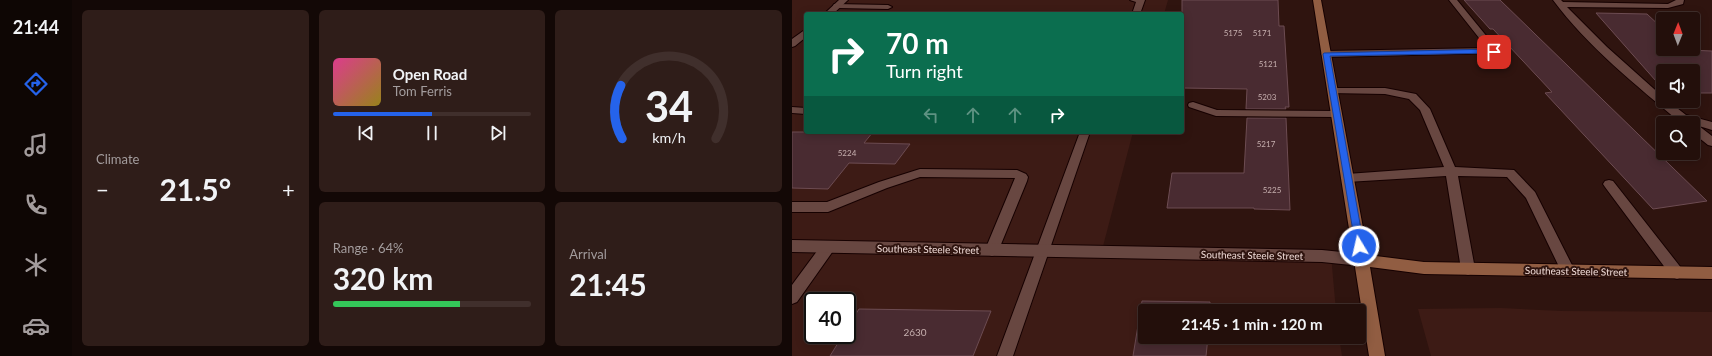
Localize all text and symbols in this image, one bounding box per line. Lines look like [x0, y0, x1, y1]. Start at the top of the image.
north arrow [1656, 12, 1700, 56]
map controls [1656, 12, 1700, 160]
text: 21:44 [13, 16, 59, 38]
text: 70 m [886, 26, 949, 60]
icon: right [820, 28, 872, 80]
house number: 5175 [1224, 28, 1243, 38]
house number: 5171 [1253, 28, 1272, 38]
pin [1477, 35, 1511, 69]
icon: arrive [1483, 41, 1505, 63]
house number: 5121 [1259, 59, 1278, 69]
text: Turn right [886, 60, 963, 82]
button: sound [1656, 64, 1700, 108]
text: Open Road [393, 65, 467, 83]
icon: directions [22, 70, 50, 98]
text: 34 [645, 81, 693, 131]
text: Tom Ferris [393, 83, 452, 99]
house number: 5203 [1258, 92, 1277, 102]
icon: left [920, 104, 942, 126]
icon: ahead [962, 104, 984, 126]
icon: ahead [1004, 104, 1026, 126]
icon: right [1046, 104, 1068, 126]
button: search [1656, 116, 1700, 160]
icon: previous [355, 122, 377, 144]
icon: pause [421, 122, 443, 144]
icon: next [487, 122, 509, 144]
text: km/h [652, 128, 685, 145]
icon: music [22, 131, 50, 159]
house number: 5217 [1257, 139, 1276, 149]
house number: 5224 [838, 148, 857, 158]
text: Climate [96, 151, 139, 167]
text: 21.5° [159, 171, 231, 207]
text: − [96, 176, 109, 203]
text: + [282, 176, 295, 203]
house number: 5225 [1263, 185, 1282, 195]
icon: phone [22, 191, 50, 219]
position arrow [1338, 225, 1380, 267]
text: Range · 64% [333, 240, 403, 256]
street label: Southeast Steele Street [877, 242, 980, 256]
text: Arrival [569, 246, 607, 262]
street label: Southeast Steele Street [1201, 248, 1304, 262]
icon: climate [22, 251, 50, 279]
text: 320 km [333, 260, 433, 296]
street label: Southeast Steele Street [1525, 264, 1628, 278]
text: 21:45 [569, 266, 647, 302]
speed limit sign: 40 [804, 292, 856, 344]
icon: car [22, 312, 50, 340]
text: 21:45 · 1 min · 120 m [1182, 315, 1322, 333]
house number: 2630 [903, 326, 927, 338]

